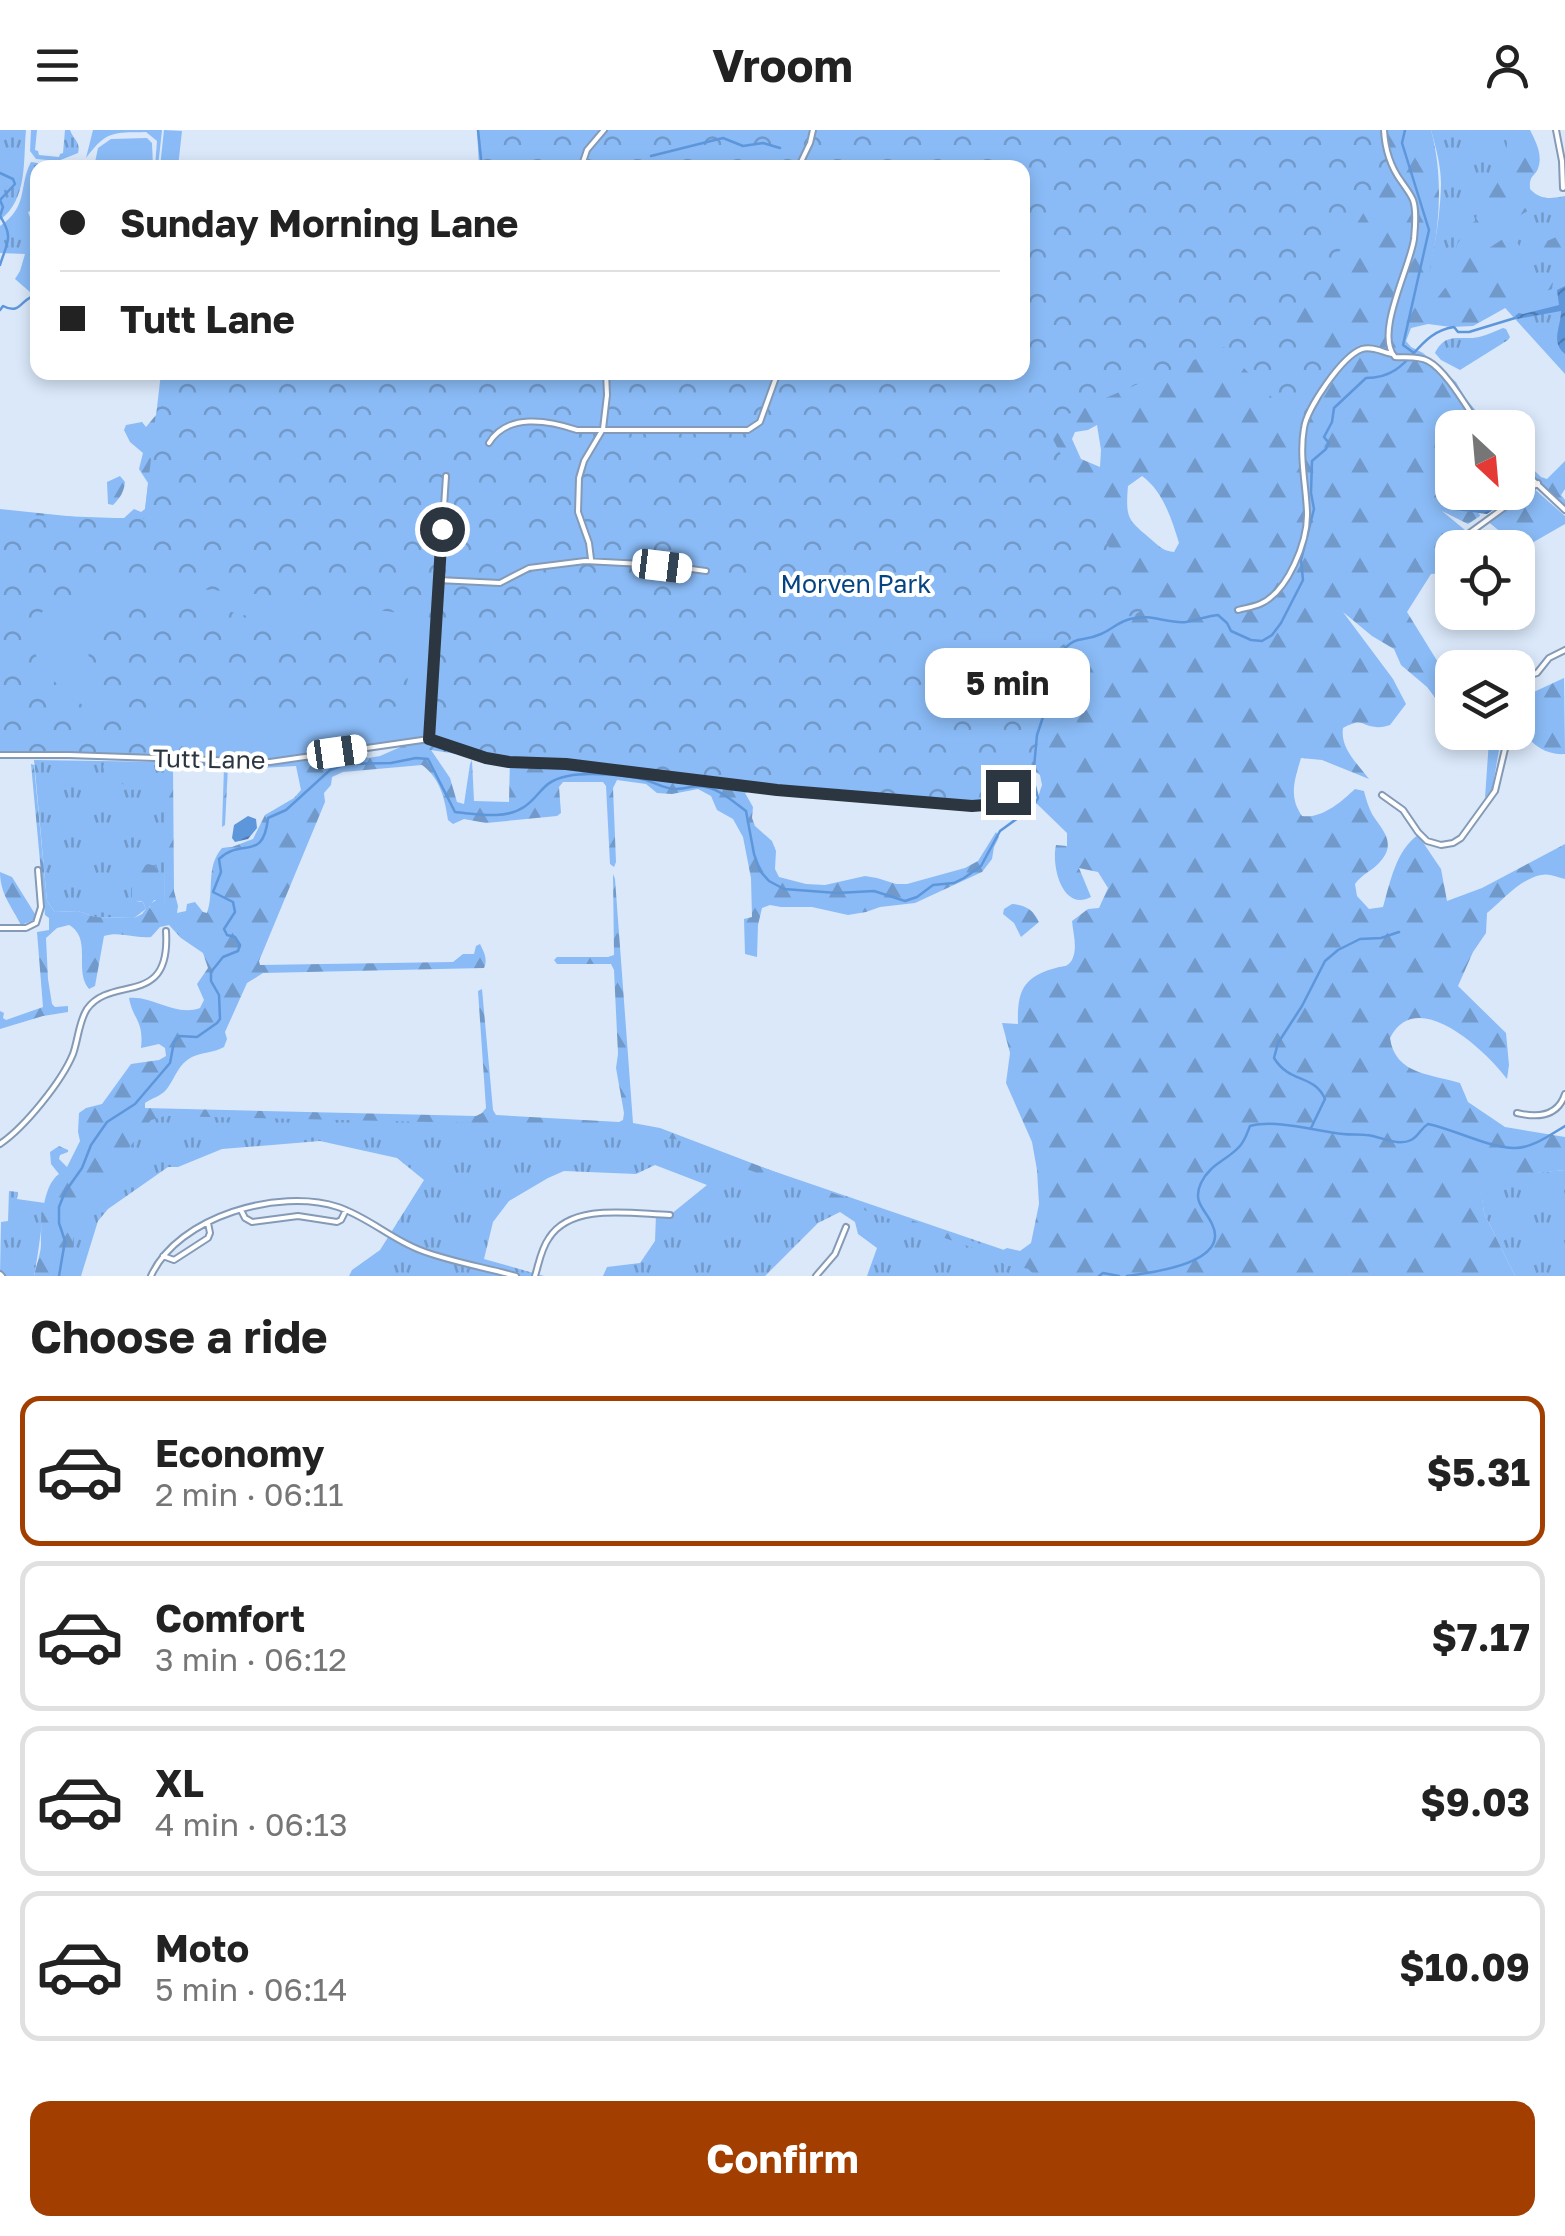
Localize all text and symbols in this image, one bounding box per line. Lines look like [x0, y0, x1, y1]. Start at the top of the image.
icon: menu [30, 38, 85, 93]
text: Vroom [712, 38, 853, 92]
icon: person [1480, 38, 1535, 93]
text: Sunday Morning Lane [120, 200, 518, 245]
text: Tutt Lane [120, 296, 295, 341]
north arrow [1435, 410, 1535, 510]
map controls [1435, 410, 1535, 750]
route start [420, 507, 465, 552]
button: locate [1435, 530, 1535, 630]
car [630, 547, 694, 585]
park label: Morven Park [781, 568, 931, 599]
callout: 5 min [926, 647, 1090, 717]
button: layers [1435, 650, 1535, 750]
text: 5 min [966, 664, 1049, 702]
car [305, 733, 369, 771]
street label: Tutt Lane [152, 742, 266, 775]
route end [986, 770, 1031, 815]
text: Choose a ride [30, 1309, 328, 1363]
icon: car [35, 1426, 125, 1516]
text: Economy [155, 1430, 324, 1475]
text: $5.31 [1426, 1449, 1530, 1494]
text: 2 min · 06:11 [155, 1475, 344, 1513]
icon: car [35, 1591, 125, 1681]
text: Comfort [155, 1595, 305, 1640]
text: $7.17 [1431, 1614, 1530, 1659]
text: 3 min · 06:12 [155, 1640, 347, 1678]
icon: car [35, 1756, 125, 1846]
text: XL [155, 1760, 204, 1805]
text: $9.03 [1420, 1779, 1530, 1824]
text: 4 min · 06:13 [155, 1805, 348, 1843]
icon: car [35, 1921, 125, 2011]
text: Moto [155, 1925, 249, 1970]
text: $10.09 [1399, 1944, 1530, 1989]
text: 5 min · 06:14 [155, 1970, 348, 2008]
button: Confirm [30, 2101, 1535, 2216]

